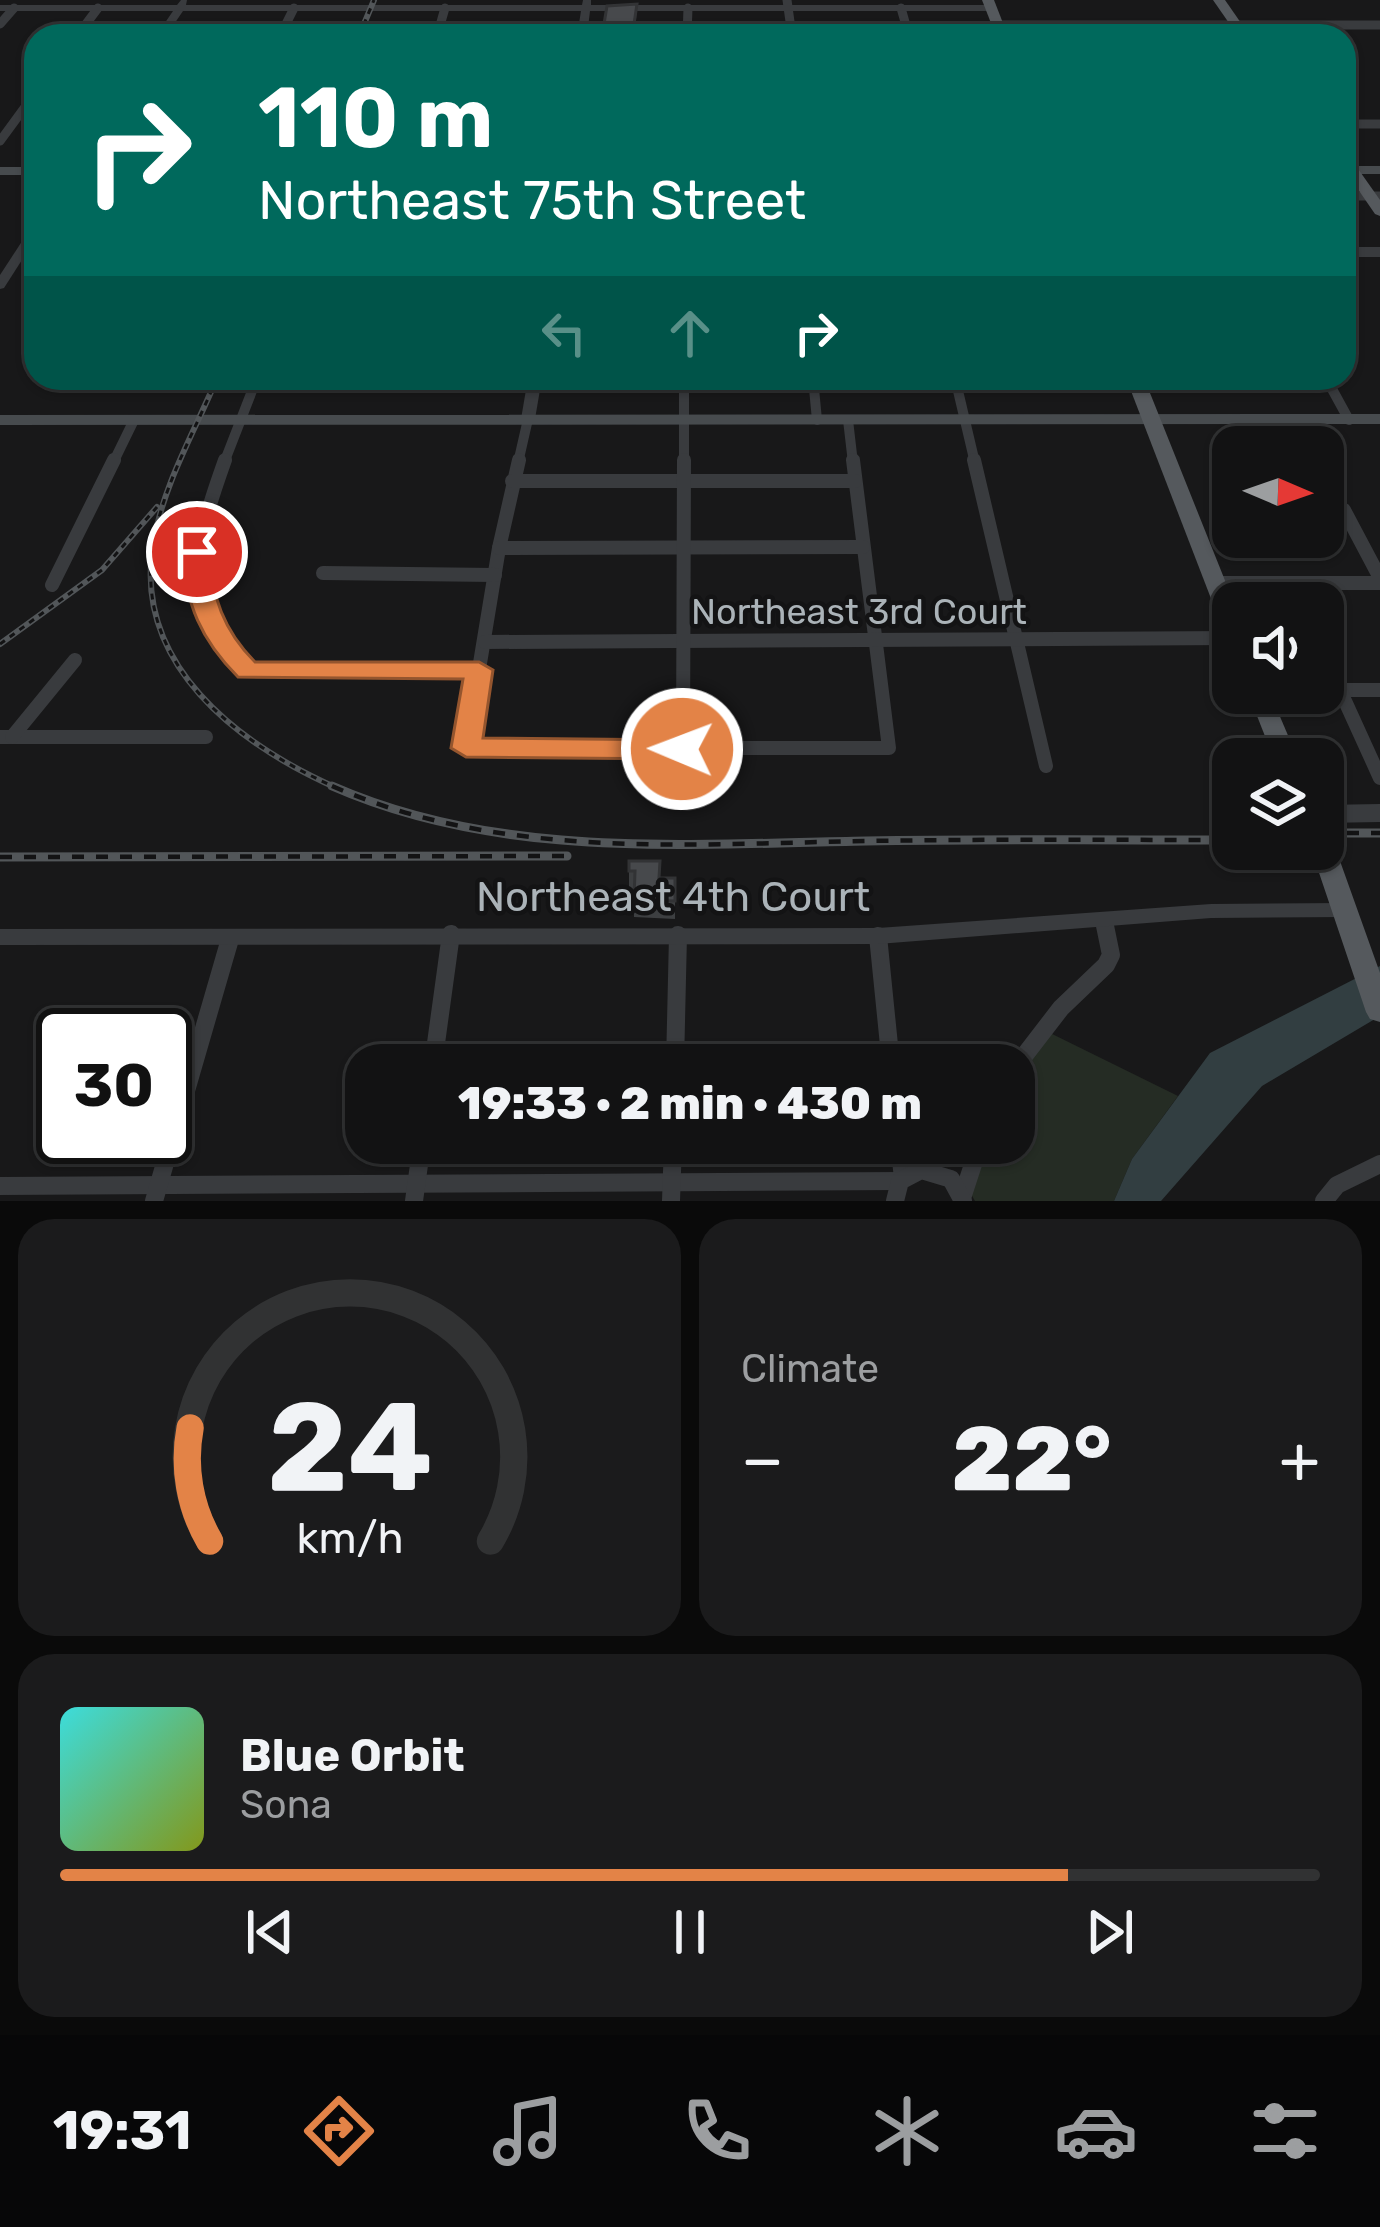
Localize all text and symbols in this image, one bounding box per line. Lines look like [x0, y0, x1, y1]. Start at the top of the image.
text: 110 m [258, 68, 493, 168]
icon: right [60, 72, 216, 228]
text: Northeast 75th Street [258, 169, 806, 233]
icon: left [531, 300, 597, 366]
icon: ahead [657, 300, 723, 366]
icon: right [783, 300, 849, 366]
north arrow [1212, 426, 1344, 558]
map controls [1212, 426, 1344, 870]
pin [146, 501, 248, 603]
icon: arrive [164, 519, 230, 585]
button: sound [1212, 582, 1344, 714]
street label: Northeast 3rd Court [691, 590, 1027, 633]
position arrow [619, 686, 745, 812]
button: layers [1212, 738, 1344, 870]
street label: Northeast 4th Court [476, 872, 870, 922]
speed limit sign: 30 [36, 1008, 192, 1164]
text: 19:33 · 2 min · 430 m [458, 1077, 922, 1130]
text: Climate [741, 1346, 879, 1392]
text: 24 [267, 1373, 432, 1521]
text: 22° [952, 1406, 1111, 1513]
text: − [741, 1420, 784, 1499]
text: + [1279, 1420, 1320, 1499]
text: km/h [296, 1512, 403, 1563]
text: Blue Orbit [240, 1729, 464, 1782]
text: Sona [240, 1782, 332, 1828]
icon: previous [237, 1899, 303, 1965]
icon: pause [657, 1899, 723, 1965]
icon: next [1077, 1899, 1143, 1965]
icon: directions [297, 2089, 381, 2173]
icon: music [486, 2089, 570, 2173]
icon: phone [675, 2089, 759, 2173]
icon: climate [865, 2089, 949, 2173]
icon: car [1054, 2089, 1138, 2173]
icon: filters [1243, 2089, 1327, 2173]
text: 19:31 [53, 2099, 192, 2163]

